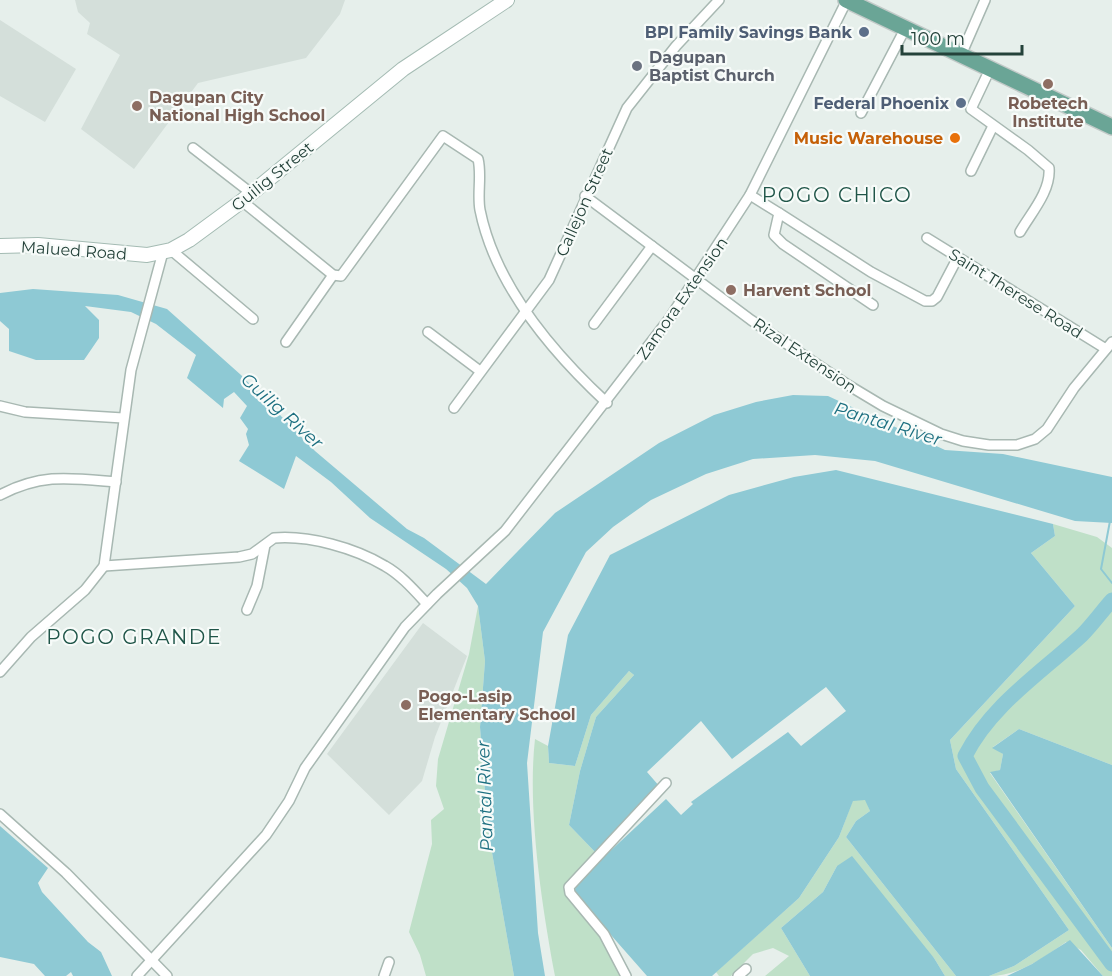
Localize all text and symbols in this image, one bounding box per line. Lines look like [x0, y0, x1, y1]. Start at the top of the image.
scale bar [902, 18, 1022, 56]
place label: BPI Family Savings Bank [645, 23, 853, 42]
marker: BPI Family Savings Bank [857, 25, 871, 39]
text: 100 m [911, 28, 965, 50]
place label: Dagupan Baptist Church [649, 48, 775, 85]
marker: Dagupan Baptist Church [630, 59, 644, 73]
marker: Robetech Institute [1041, 77, 1055, 91]
place label: Dagupan City National High School [149, 88, 325, 125]
place label: Federal Phoenix [813, 94, 949, 113]
place label: Robetech Institute [1008, 94, 1088, 131]
marker: Federal Phoenix [954, 96, 968, 110]
marker: Dagupan City National High School [130, 99, 144, 113]
place label: Music Warehouse [794, 129, 943, 148]
marker: Music Warehouse [948, 131, 962, 145]
street label: Guilig Street [228, 137, 317, 215]
street label: Callejon Street [552, 145, 617, 259]
district label: POGO CHICO [762, 183, 912, 207]
street label: Zamora Extension [633, 233, 732, 363]
street label: Malued Road [20, 237, 128, 264]
street label: Saint Therese Road [945, 245, 1086, 342]
place label: Harvent School [743, 281, 871, 300]
marker: Harvent School [724, 283, 738, 297]
street label: Rizal Extension [749, 314, 860, 397]
water label: Guilig River [236, 368, 328, 454]
water label: Pantal River [832, 397, 945, 451]
district label: POGO GRANDE [46, 625, 222, 649]
place label: Pogo-Lasip Elementary School [418, 687, 576, 724]
marker: Pogo-Lasip Elementary School [399, 698, 413, 712]
water label: Pantal River [472, 739, 498, 852]

